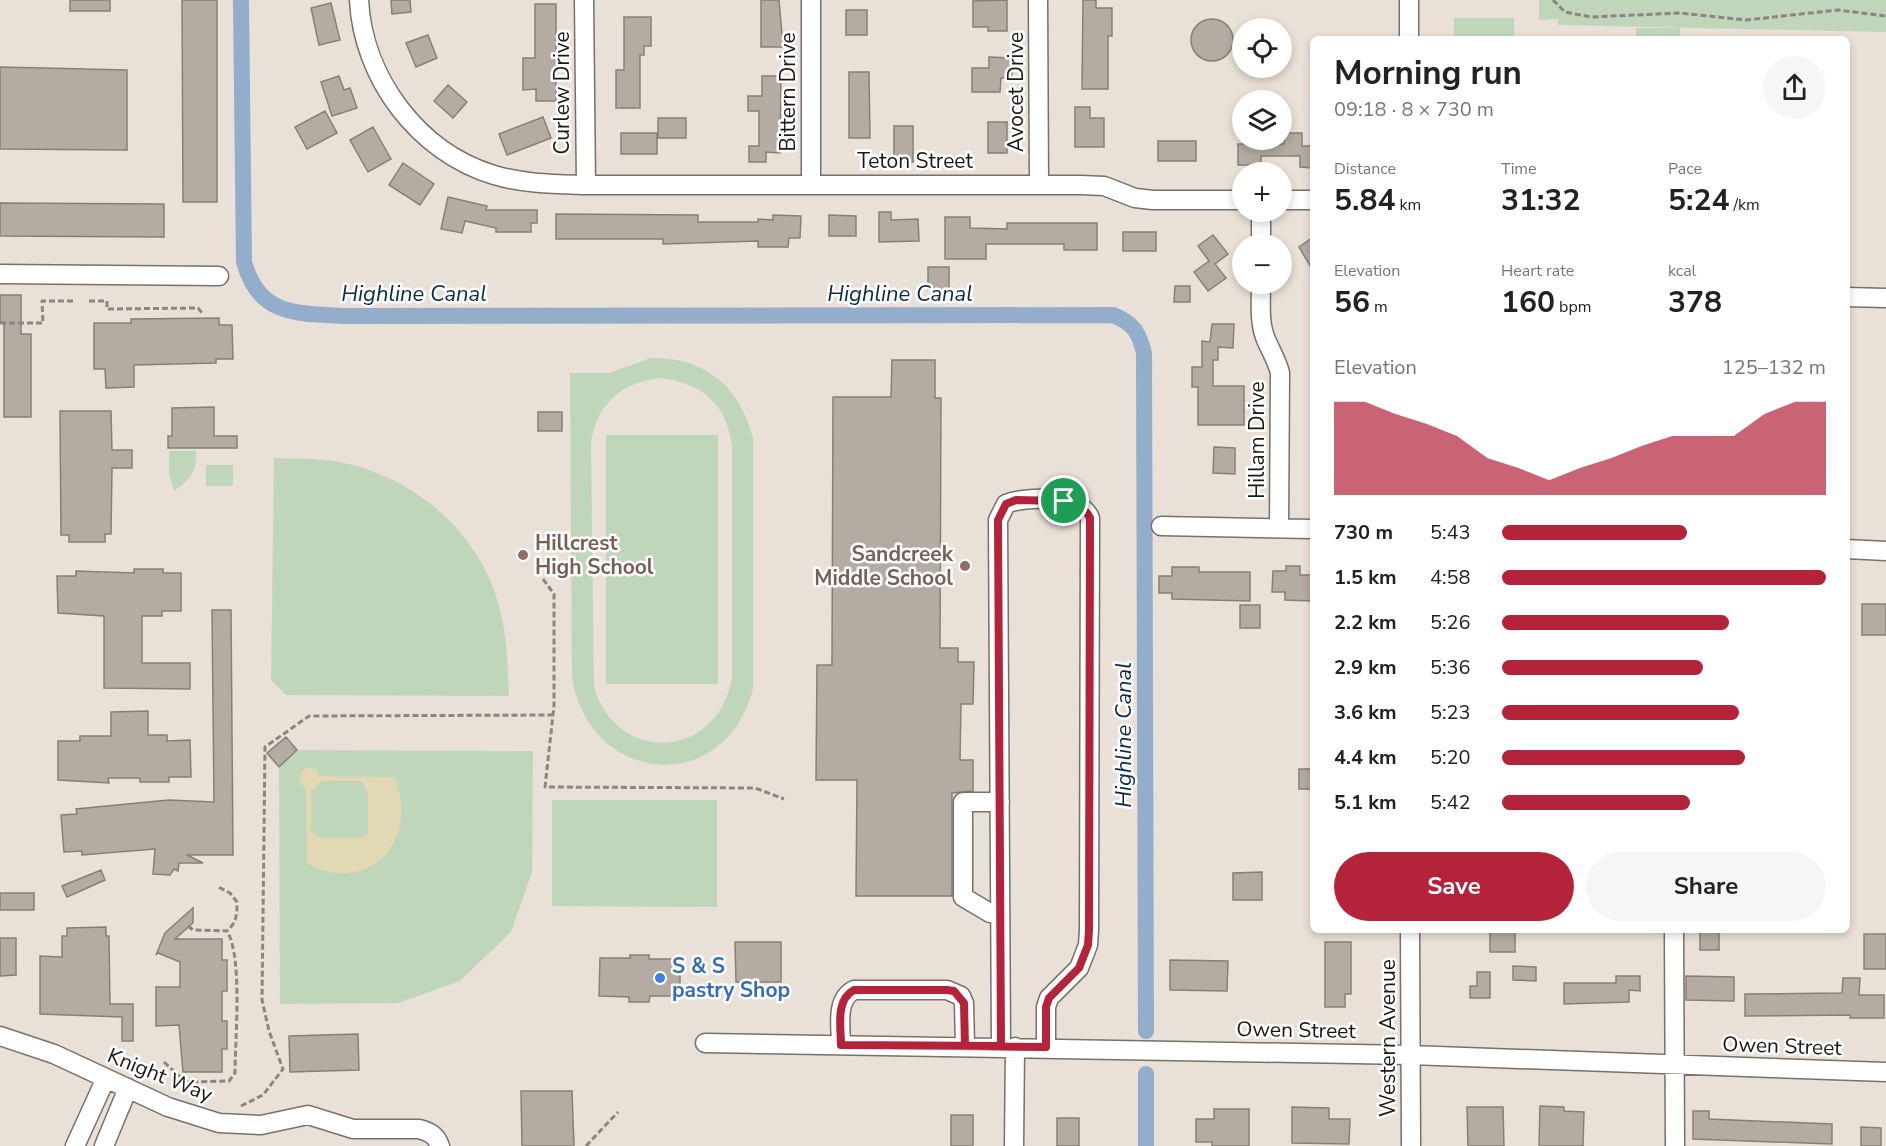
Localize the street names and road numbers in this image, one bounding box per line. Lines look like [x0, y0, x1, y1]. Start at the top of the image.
street label: Curlew Drive [548, 31, 576, 155]
street label: Bittern Drive [774, 32, 802, 152]
street label: Avocet Drive [1002, 32, 1030, 152]
street label: Teton Street [857, 147, 974, 175]
street label: Hillam Drive [1243, 381, 1271, 499]
street label: Western Avenue [1374, 959, 1402, 1117]
street label: Owen Street [1236, 1015, 1357, 1045]
street label: Owen Street [1722, 1030, 1843, 1062]
street label: Knight Way [103, 1041, 217, 1109]

